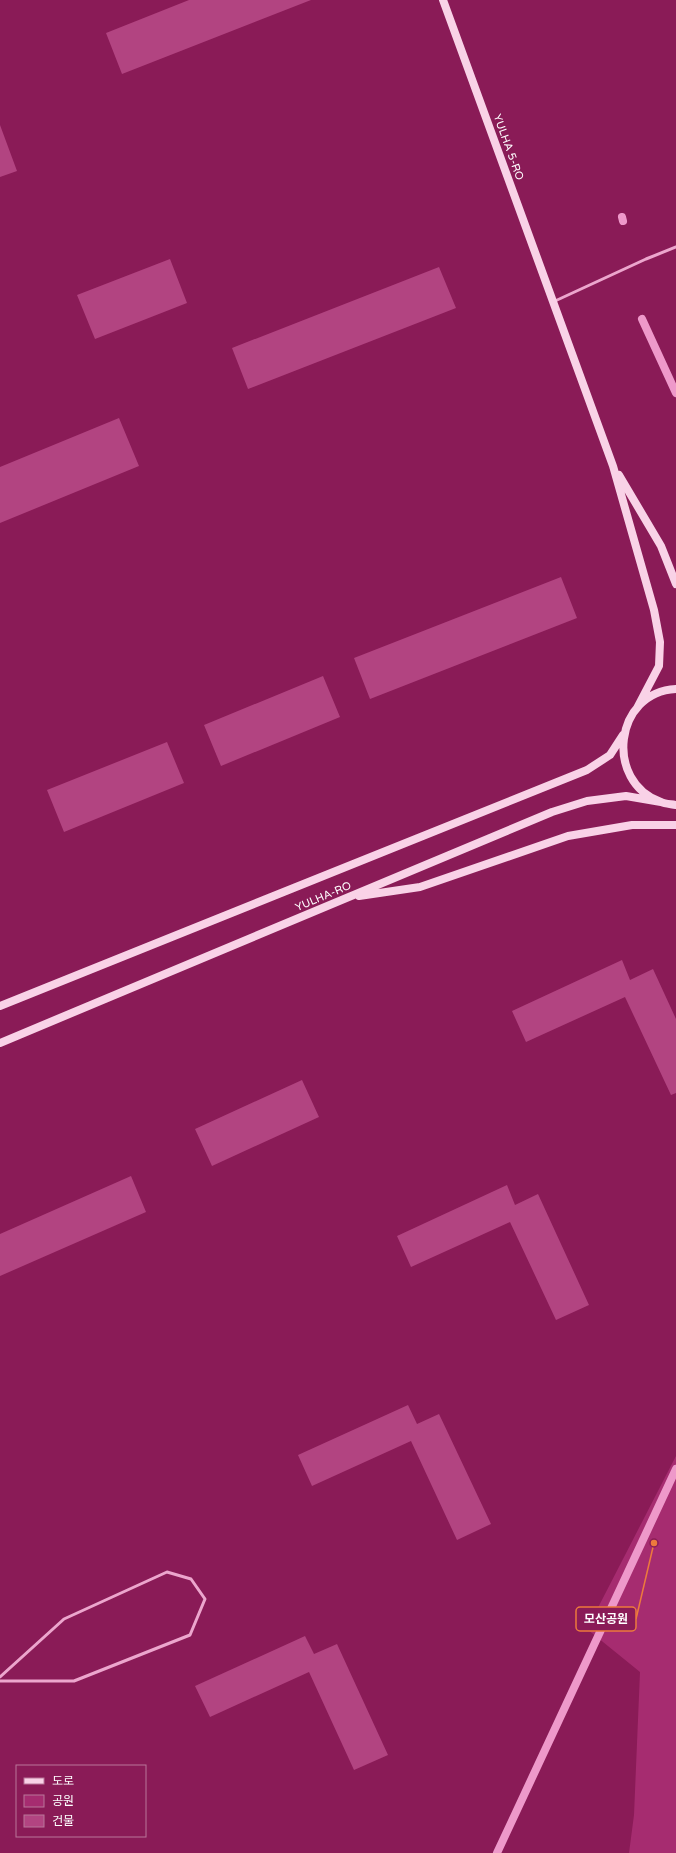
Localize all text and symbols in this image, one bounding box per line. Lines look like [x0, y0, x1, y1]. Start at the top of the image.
street label: YULHA 5-RO [491, 112, 527, 182]
street label: YULHA-RO [293, 879, 353, 914]
callout: 모산공원 [576, 1607, 636, 1631]
text: 모산공원 [584, 1612, 628, 1626]
legend [16, 1765, 146, 1837]
text: 도로 [52, 1774, 74, 1788]
text: 공원 [52, 1794, 74, 1808]
text: 건물 [52, 1814, 74, 1828]

